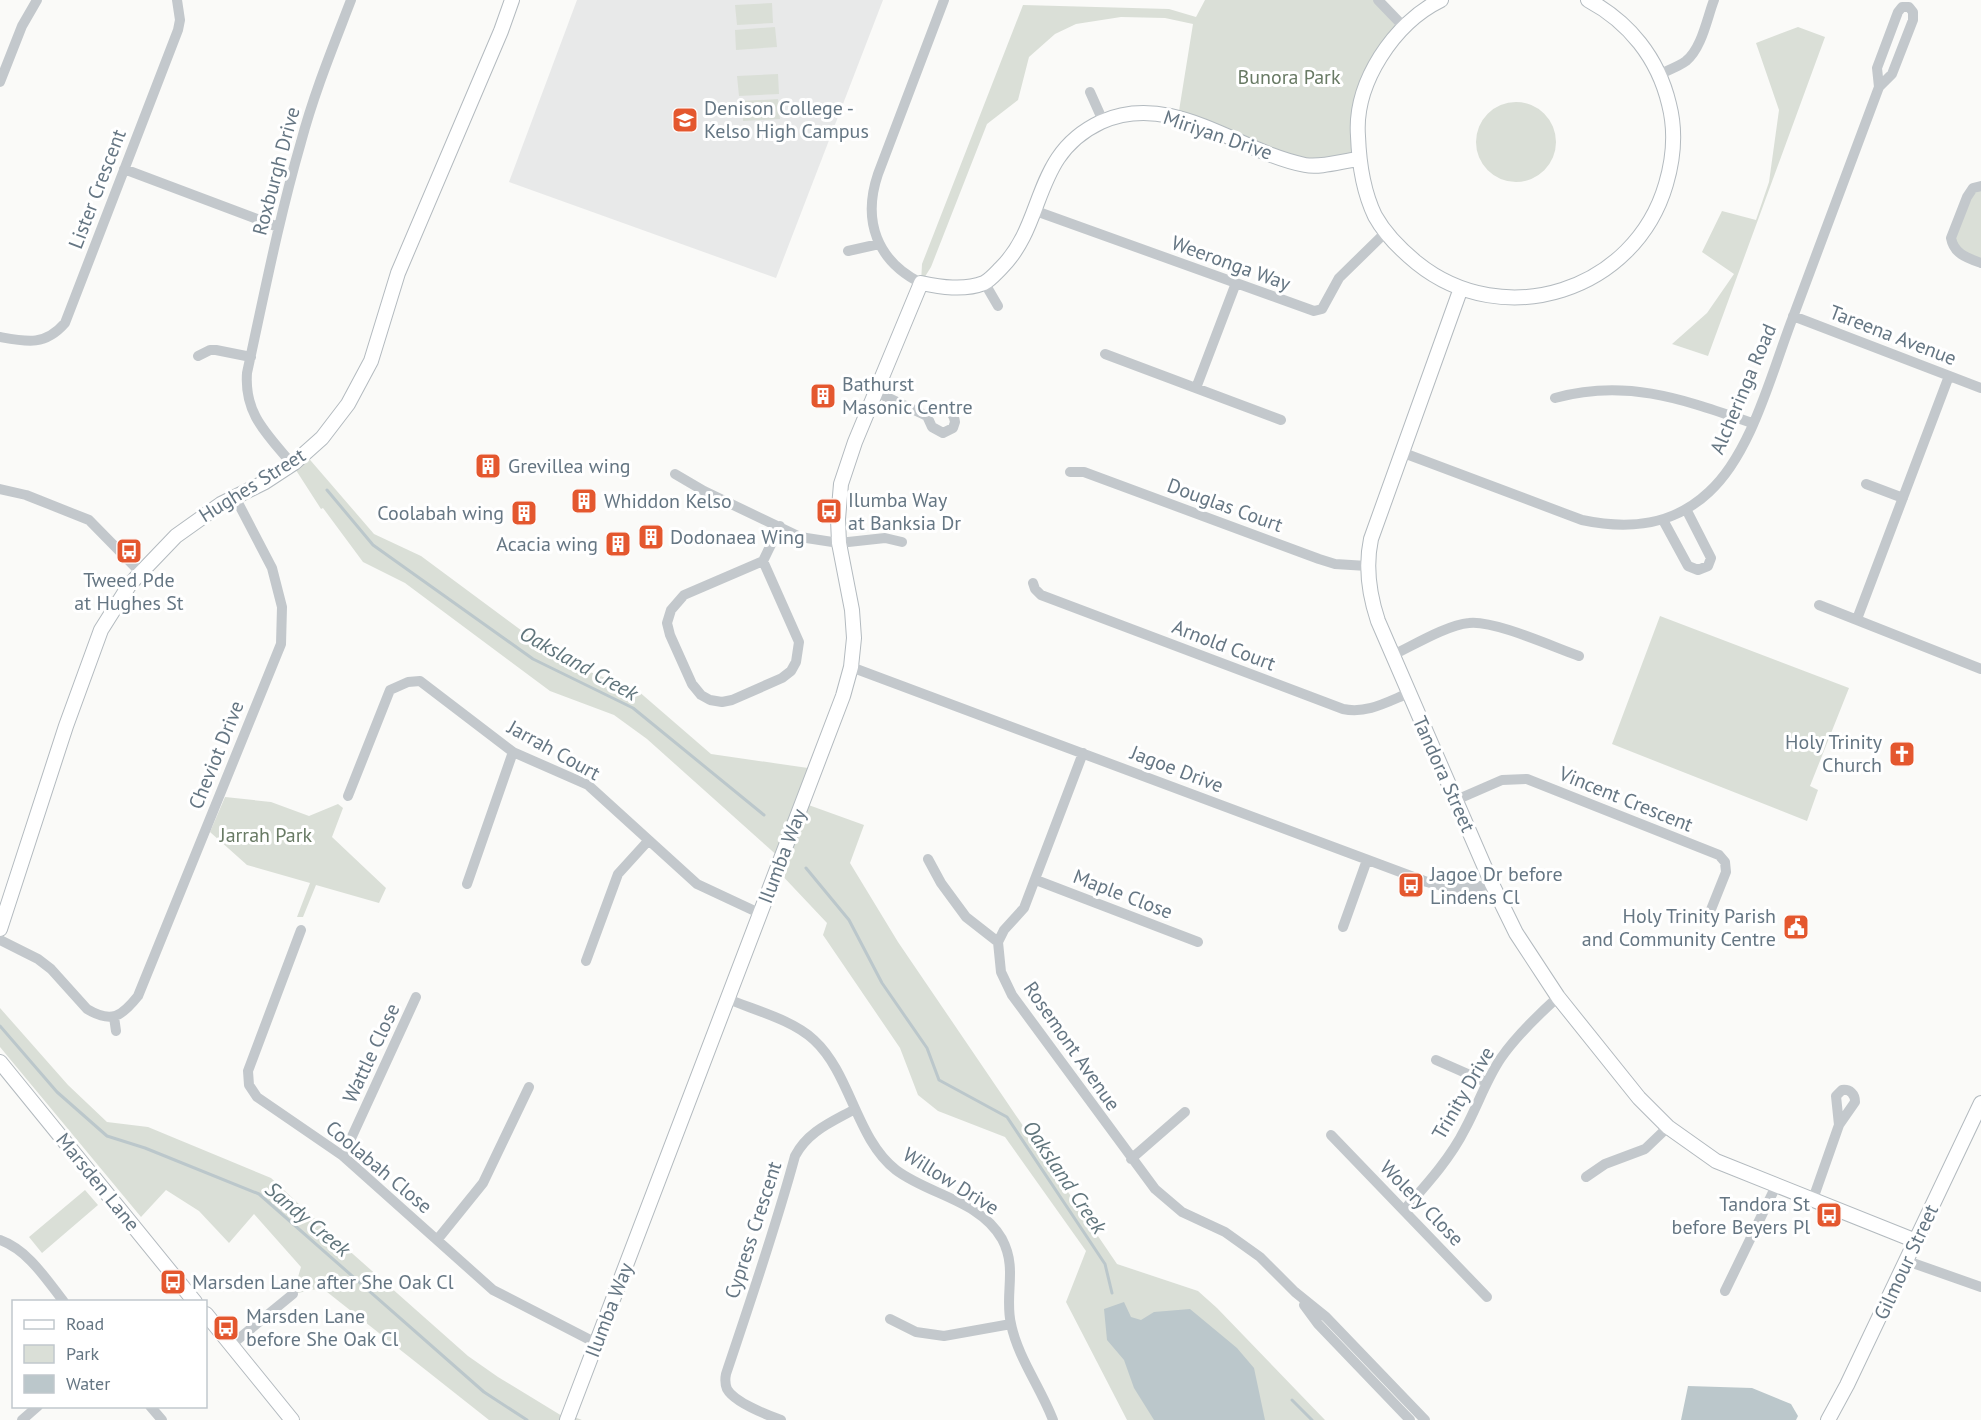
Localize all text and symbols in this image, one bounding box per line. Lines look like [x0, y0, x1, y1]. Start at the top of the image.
park label: Bunora Park [1238, 64, 1341, 90]
place label: Denison College - Kelso High Campus [704, 95, 869, 144]
street label: Roxburgh Drive [246, 104, 306, 238]
street label: Miriyan Drive [1160, 104, 1276, 166]
school or university icon: Denison College - Kelso High Campus [670, 105, 700, 135]
street label: Lister Crescent [62, 125, 132, 252]
street label: Weeronga Way [1168, 229, 1295, 297]
street label: Tareena Avenue [1826, 299, 1960, 371]
street label: Alcheringa Road [1704, 320, 1782, 458]
place label: Bathurst Masonic Centre [842, 371, 973, 420]
building icon: Bathurst Masonic Centre [808, 381, 838, 411]
street label: Hughes Street [194, 442, 310, 528]
building icon: Grevillea wing [473, 451, 503, 481]
place label: Grevillea wing [508, 453, 631, 479]
street label: Douglas Court [1164, 472, 1287, 538]
building icon: Whiddon Kelso [569, 486, 599, 516]
place label: Ilumba Way at Banksia Dr [848, 487, 961, 536]
place label: Whiddon Kelso [604, 488, 732, 514]
bus stop icon: Ilumba Way at Banksia Dr [814, 496, 844, 526]
building icon: Coolabah wing [509, 498, 539, 528]
place label: Coolabah wing [377, 500, 504, 526]
building icon: Dodonaea Wing [636, 522, 666, 552]
place label: Dodonaea Wing [670, 524, 805, 550]
building icon: Acacia wing [603, 529, 633, 559]
place label: Acacia wing [496, 531, 598, 557]
bus stop icon: Tweed Pde at Hughes St [114, 536, 144, 566]
place label: Tweed Pde at Hughes St [74, 567, 184, 616]
street label: Arnold Court [1169, 613, 1280, 677]
water label: Oaksland Creek [515, 619, 644, 707]
street label: Cheviot Drive [182, 697, 250, 813]
street label: Tandora Street [1407, 712, 1481, 836]
street label: Jarrah Court [502, 713, 605, 786]
place label: Holy Trinity Church [1785, 729, 1883, 778]
street label: Jagoe Drive [1126, 739, 1227, 799]
church icon: Holy Trinity Church [1887, 739, 1917, 769]
street label: Vincent Crescent [1554, 760, 1697, 838]
street label: Ilumba Way [752, 804, 812, 907]
park label: Jarrah Park [219, 822, 313, 848]
place label: Jagoe Dr before Lindens Cl [1429, 861, 1563, 910]
street label: Maple Close [1070, 863, 1176, 925]
bus stop icon: Jagoe Dr before Lindens Cl [1396, 870, 1426, 900]
place label: Holy Trinity Parish and Community Centre [1582, 903, 1776, 952]
public building icon: Holy Trinity Parish and Community Centre [1781, 912, 1811, 942]
street label: Rosemont Avenue [1018, 976, 1126, 1116]
street label: Wattle Close [337, 999, 405, 1107]
street label: Trinity Drive [1426, 1042, 1500, 1144]
street label: Coolabah Close [320, 1115, 438, 1219]
water label: Oaksland Creek [1017, 1115, 1114, 1240]
street label: Marsden Lane [50, 1128, 146, 1236]
street label: Willow Drive [898, 1141, 1004, 1221]
street label: Wolery Close [1375, 1154, 1469, 1252]
street label: Cypress Crescent [719, 1158, 787, 1302]
water label: Sandy Creek [260, 1175, 357, 1264]
place label: Tandora St before Beyers Pl [1672, 1191, 1810, 1240]
bus stop icon: Tandora St before Beyers Pl [1814, 1200, 1844, 1230]
street label: Gilmour Street [1868, 1200, 1944, 1324]
street label: Ilumba Way [579, 1258, 639, 1361]
bus stop icon: Marsden Lane after She Oak Cl [158, 1267, 188, 1297]
place label: Marsden Lane after She Oak Cl [192, 1269, 454, 1295]
legend [12, 1300, 207, 1408]
place label: Marsden Lane before She Oak Cl [246, 1303, 399, 1352]
text: Road [66, 1312, 104, 1335]
bus stop icon: Marsden Lane before She Oak Cl [211, 1313, 241, 1343]
text: Park [66, 1342, 99, 1365]
text: Water [66, 1372, 110, 1395]

